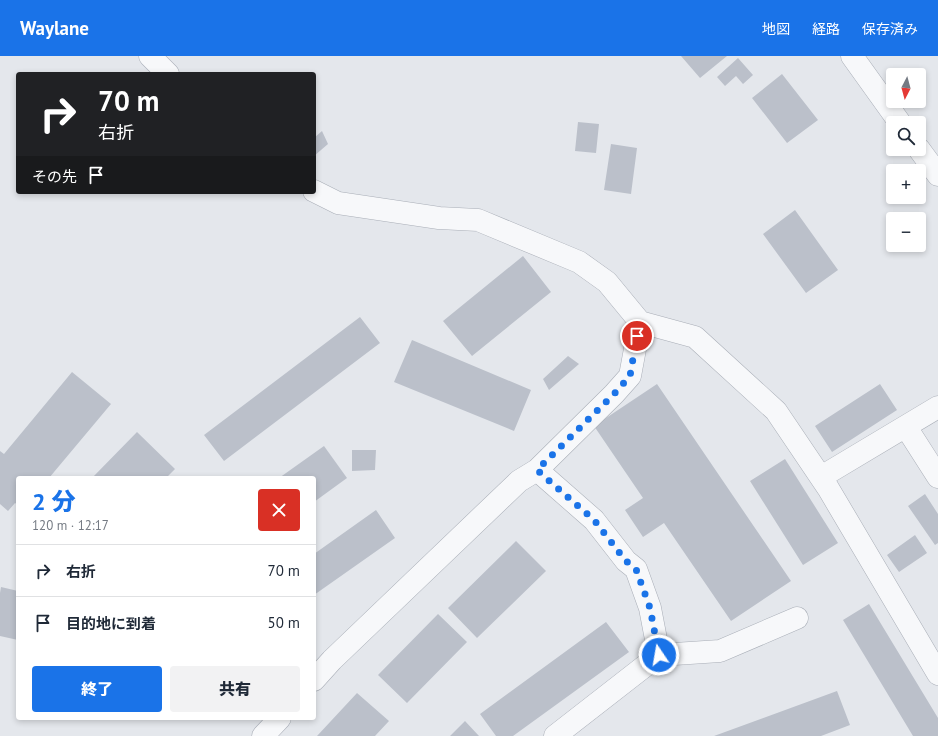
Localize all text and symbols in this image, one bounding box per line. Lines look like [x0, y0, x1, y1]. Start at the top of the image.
text: Waylane [20, 16, 89, 40]
text: 地図 [762, 20, 790, 38]
text: 経路 [812, 20, 840, 38]
text: 保存済み [862, 20, 918, 38]
north arrow [886, 68, 926, 108]
map controls [886, 68, 926, 252]
text: 70 m [98, 82, 159, 119]
icon: right [32, 88, 84, 140]
button: search [886, 116, 926, 156]
text: 右折 [98, 121, 134, 144]
icon: arrive [85, 164, 107, 186]
button: + [886, 164, 926, 204]
text: その先 [32, 167, 77, 186]
button: − [886, 212, 926, 252]
pin [620, 319, 654, 353]
icon: arrive [626, 325, 648, 347]
text: 2 分 [32, 486, 76, 517]
button: close [258, 489, 300, 531]
text: 120 m · 12:17 [32, 517, 109, 534]
icon: right [32, 560, 54, 582]
text: 70 m [267, 561, 300, 580]
text: 右折 [66, 562, 96, 581]
icon: arrive [32, 612, 54, 634]
text: 50 m [267, 613, 300, 632]
text: 目的地に到着 [66, 614, 156, 633]
position arrow [638, 634, 680, 676]
button: 終了 [32, 666, 162, 712]
button: 共有 [170, 666, 300, 712]

